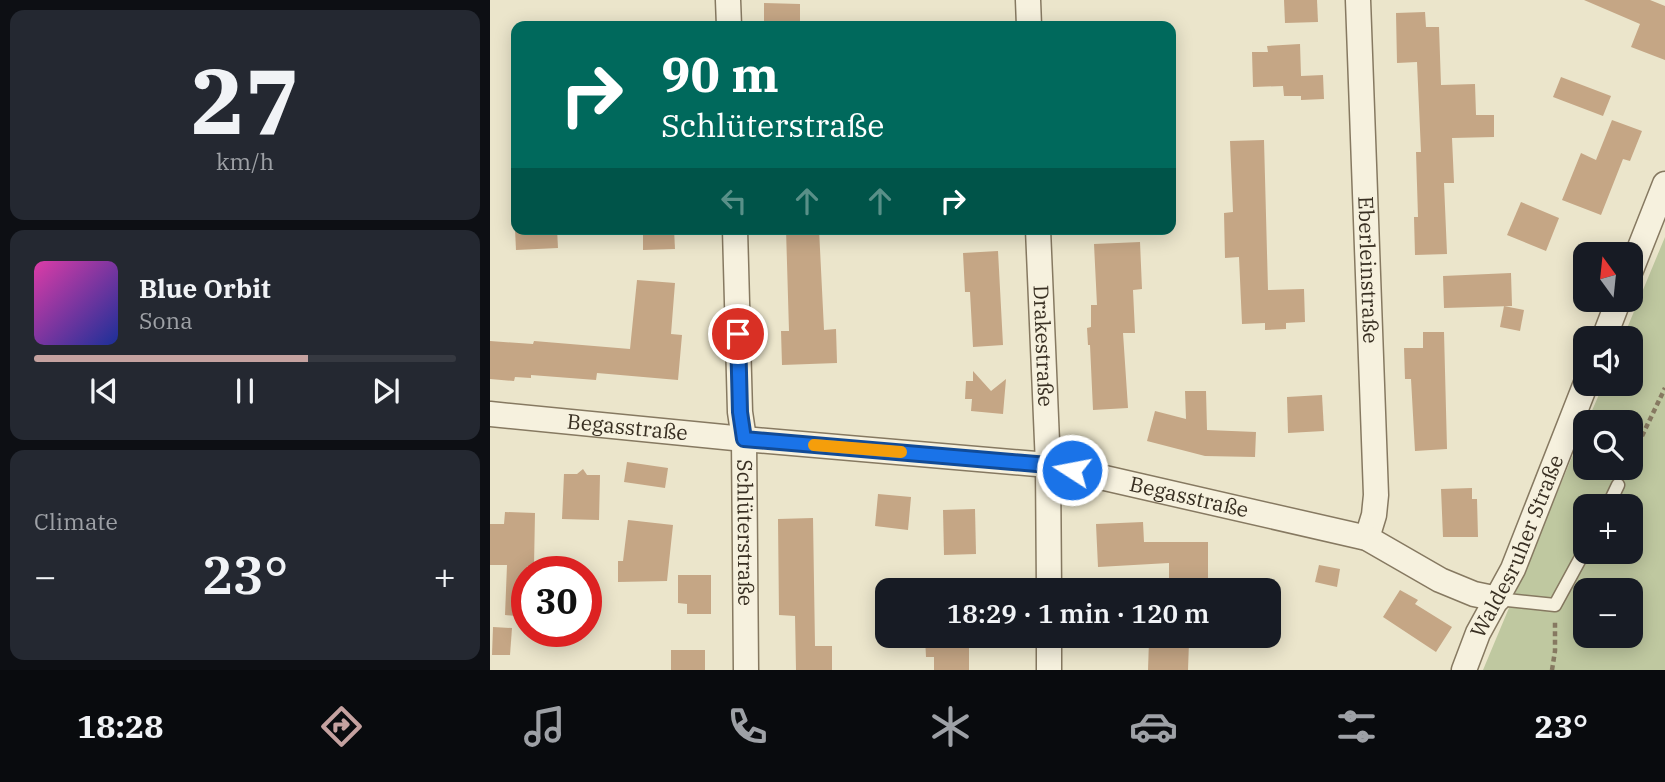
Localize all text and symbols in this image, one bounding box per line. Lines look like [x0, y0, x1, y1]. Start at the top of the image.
text: 27 [190, 41, 300, 159]
text: 90 m [661, 42, 779, 105]
icon: right [546, 49, 637, 140]
text: Schlüterstraße [661, 104, 884, 146]
text: km/h [216, 146, 274, 176]
icon: left [715, 182, 753, 220]
icon: ahead [788, 182, 826, 220]
icon: ahead [861, 182, 899, 220]
icon: right [934, 182, 972, 220]
street label: Eberleinstraße [1352, 196, 1385, 344]
north arrow [1573, 242, 1643, 312]
map controls [1573, 242, 1643, 648]
text: Blue Orbit [139, 271, 271, 305]
street label: Drakestraße [1027, 284, 1061, 407]
pin [708, 304, 768, 364]
text: Sona [139, 305, 193, 335]
icon: arrive [719, 315, 757, 353]
button: sound [1573, 326, 1643, 396]
icon: previous [85, 372, 123, 410]
icon: pause [226, 372, 264, 410]
icon: next [367, 372, 405, 410]
street label: Begasstraße [566, 407, 689, 446]
button: search [1573, 410, 1643, 480]
position arrow [1035, 433, 1109, 507]
street label: Waldesruher Straße [1463, 451, 1569, 642]
street label: Schlüterstraße [731, 459, 760, 606]
street label: Begasstraße [1127, 469, 1252, 523]
button: + [1573, 494, 1643, 564]
text: Climate [34, 506, 118, 536]
text: 23° [202, 541, 288, 608]
text: − [34, 551, 57, 600]
text: + [433, 551, 456, 600]
speed limit sign: 30 [511, 556, 602, 647]
button: − [1573, 578, 1643, 648]
text: 18:29 · 1 min · 120 m [947, 596, 1209, 630]
icon: directions [317, 702, 366, 751]
icon: music [520, 702, 569, 751]
icon: phone [723, 702, 772, 751]
icon: climate [926, 702, 975, 751]
icon: car [1129, 702, 1178, 751]
icon: filters [1332, 702, 1381, 751]
text: 18:28 [77, 705, 163, 747]
text: 23° [1535, 705, 1588, 747]

